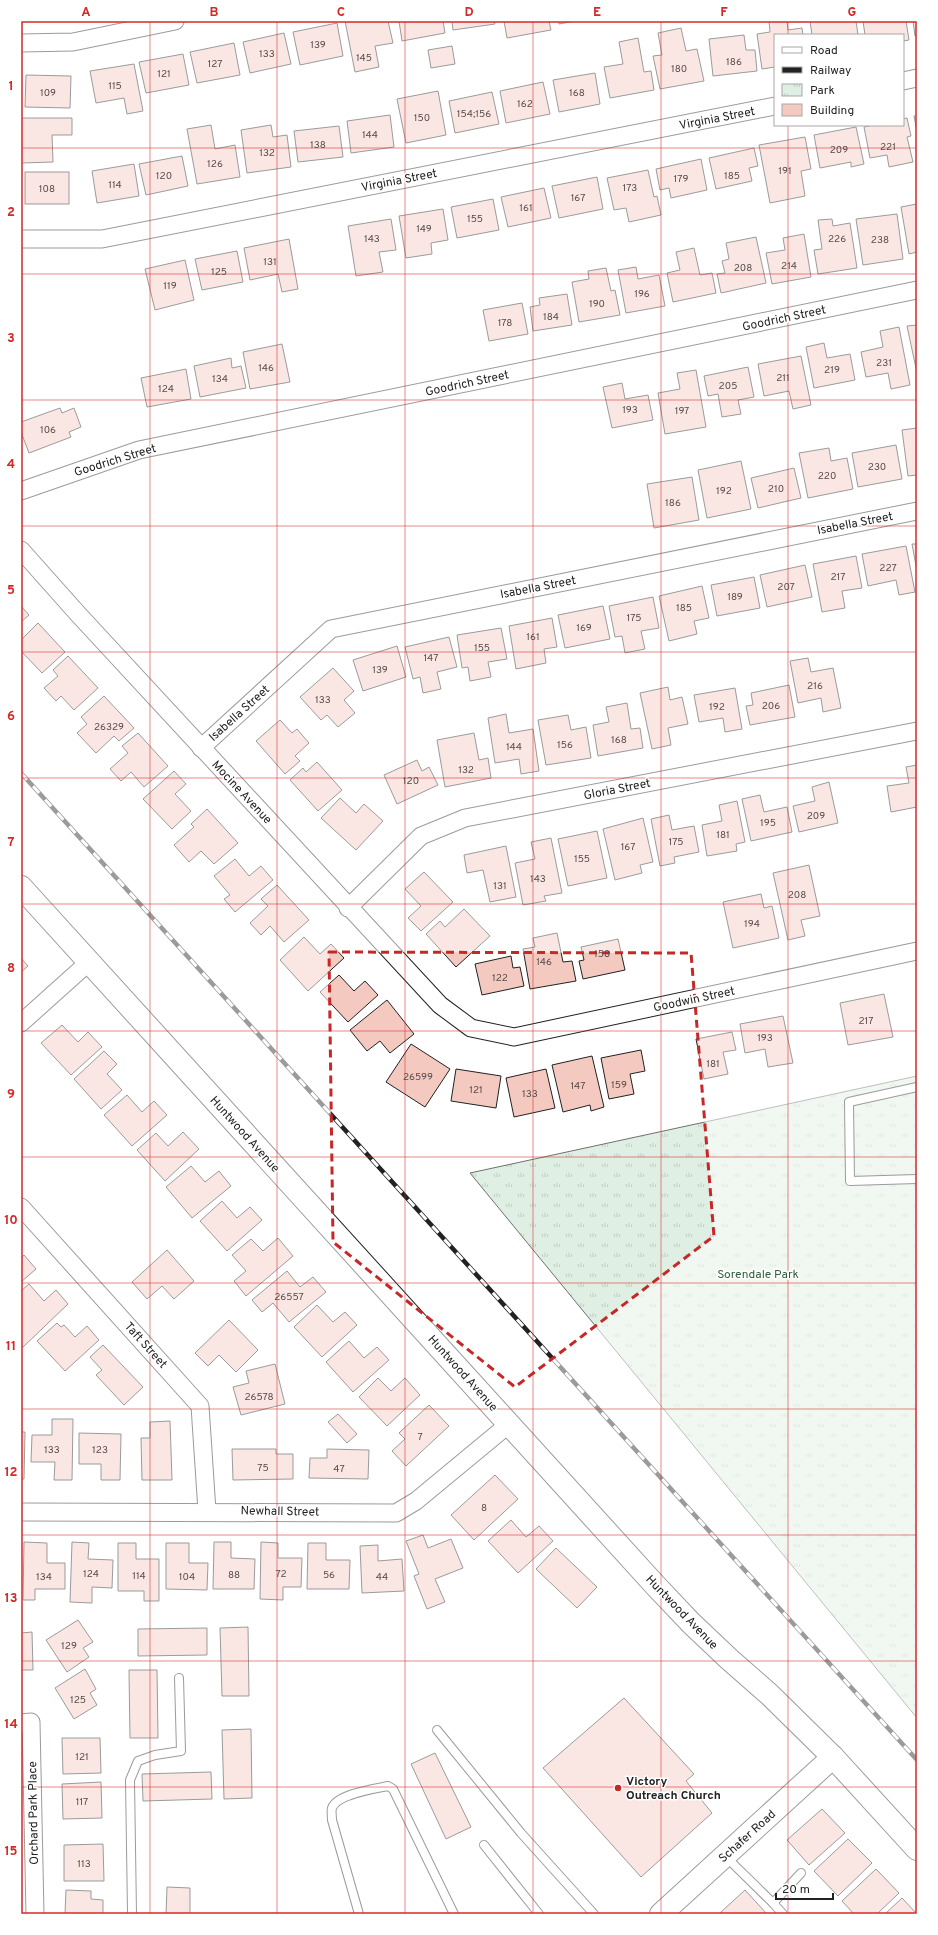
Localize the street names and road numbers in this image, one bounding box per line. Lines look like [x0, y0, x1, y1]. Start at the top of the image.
street label: Virginia Street [678, 104, 757, 134]
street label: Virginia Street [360, 166, 439, 196]
street label: Goodrich Street [741, 302, 827, 336]
street label: Goodrich Street [424, 367, 510, 401]
street label: Goodrich Street [72, 441, 158, 481]
street label: Isabella Street [816, 509, 894, 539]
street label: Isabella Street [499, 573, 577, 603]
street label: Isabella Street [206, 682, 274, 745]
street label: Mocine Avenue [208, 757, 275, 828]
street label: Gloria Street [582, 776, 652, 804]
street label: Goodwin Street [652, 984, 736, 1016]
street label: Huntwood Avenue [206, 1093, 283, 1176]
street label: Taft Street [120, 1319, 170, 1372]
street label: Huntwood Avenue [424, 1332, 501, 1415]
street label: Newhall Street [240, 1503, 319, 1521]
street label: Huntwood Avenue [642, 1572, 721, 1653]
street label: Orchard Park Place [25, 1761, 43, 1865]
street label: Schafer Road [716, 1807, 780, 1867]

